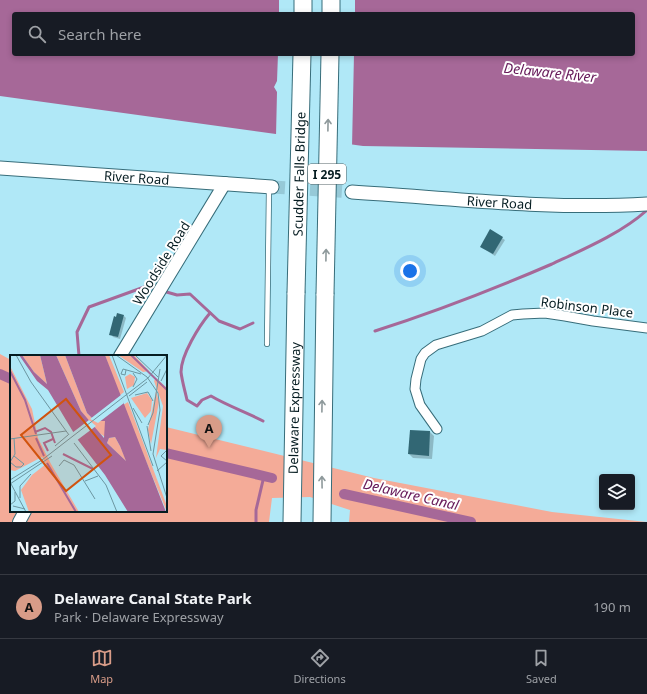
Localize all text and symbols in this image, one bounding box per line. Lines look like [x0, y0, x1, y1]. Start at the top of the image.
search box [12, 12, 635, 56]
icon: search [26, 23, 48, 45]
text: Search here [58, 24, 141, 44]
water label: Delaware River [503, 58, 597, 86]
street label: Scudder Falls Bridge [288, 112, 310, 236]
one-way arrow [325, 119, 332, 132]
road number: I 295 [308, 164, 346, 184]
street label: River Road [103, 166, 170, 189]
street label: River Road [466, 191, 533, 213]
street label: Woodside Road [128, 218, 194, 308]
one-way arrow [322, 249, 329, 262]
your location [400, 261, 420, 281]
street label: Robinson Place [540, 292, 634, 322]
street label: Delaware Expressway [284, 341, 304, 474]
inset map [10, 355, 167, 512]
one-way arrow [318, 400, 326, 413]
pin: A [196, 415, 222, 448]
water label: Delaware Canal [361, 474, 461, 514]
map controls [599, 474, 635, 510]
button: layers [599, 474, 635, 510]
one-way arrow [318, 476, 326, 489]
text: Nearby [16, 537, 78, 560]
text: Delaware Canal State Park [54, 588, 252, 608]
text: A [25, 598, 34, 616]
text: 190 m [593, 598, 631, 616]
text: Park · Delaware Expressway [54, 608, 224, 626]
tab: Map [90, 647, 113, 686]
tab: Directions [293, 647, 346, 686]
tab: Saved [526, 647, 557, 686]

